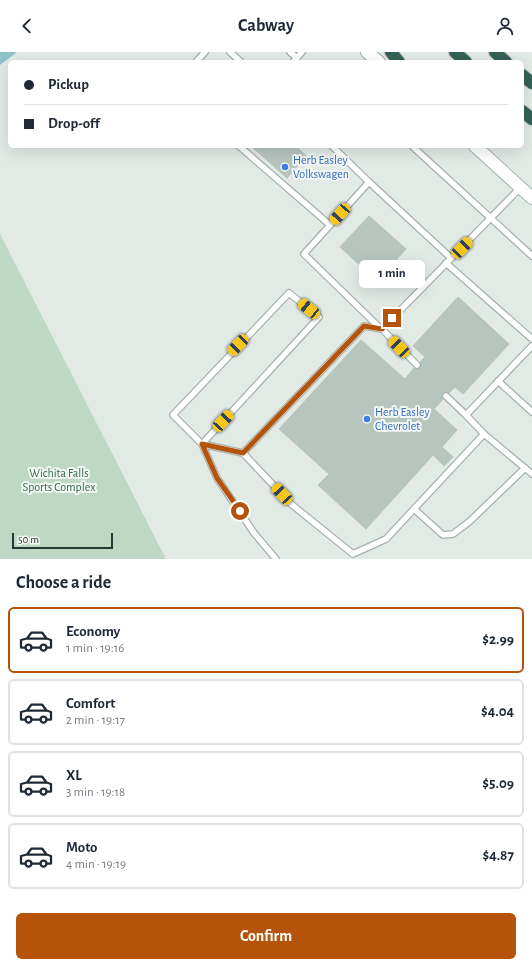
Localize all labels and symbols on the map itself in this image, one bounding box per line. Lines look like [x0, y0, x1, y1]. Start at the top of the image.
place label: Herb Easley Volkswagen [293, 154, 349, 180]
marker: Herb Easley Volkswagen [280, 162, 290, 172]
car [328, 201, 352, 227]
car [449, 235, 475, 261]
callout: 1 min [359, 260, 425, 288]
car [296, 297, 322, 321]
route end [383, 309, 401, 327]
car [225, 332, 251, 358]
car [386, 334, 412, 360]
place label: Herb Easley Chevrolet [375, 406, 430, 432]
car [210, 408, 236, 434]
marker: Herb Easley Chevrolet [362, 414, 372, 424]
park label: Wichita Falls Sports Complex [23, 467, 95, 493]
car [269, 481, 295, 507]
route start [231, 502, 249, 520]
scale bar [12, 531, 113, 550]

